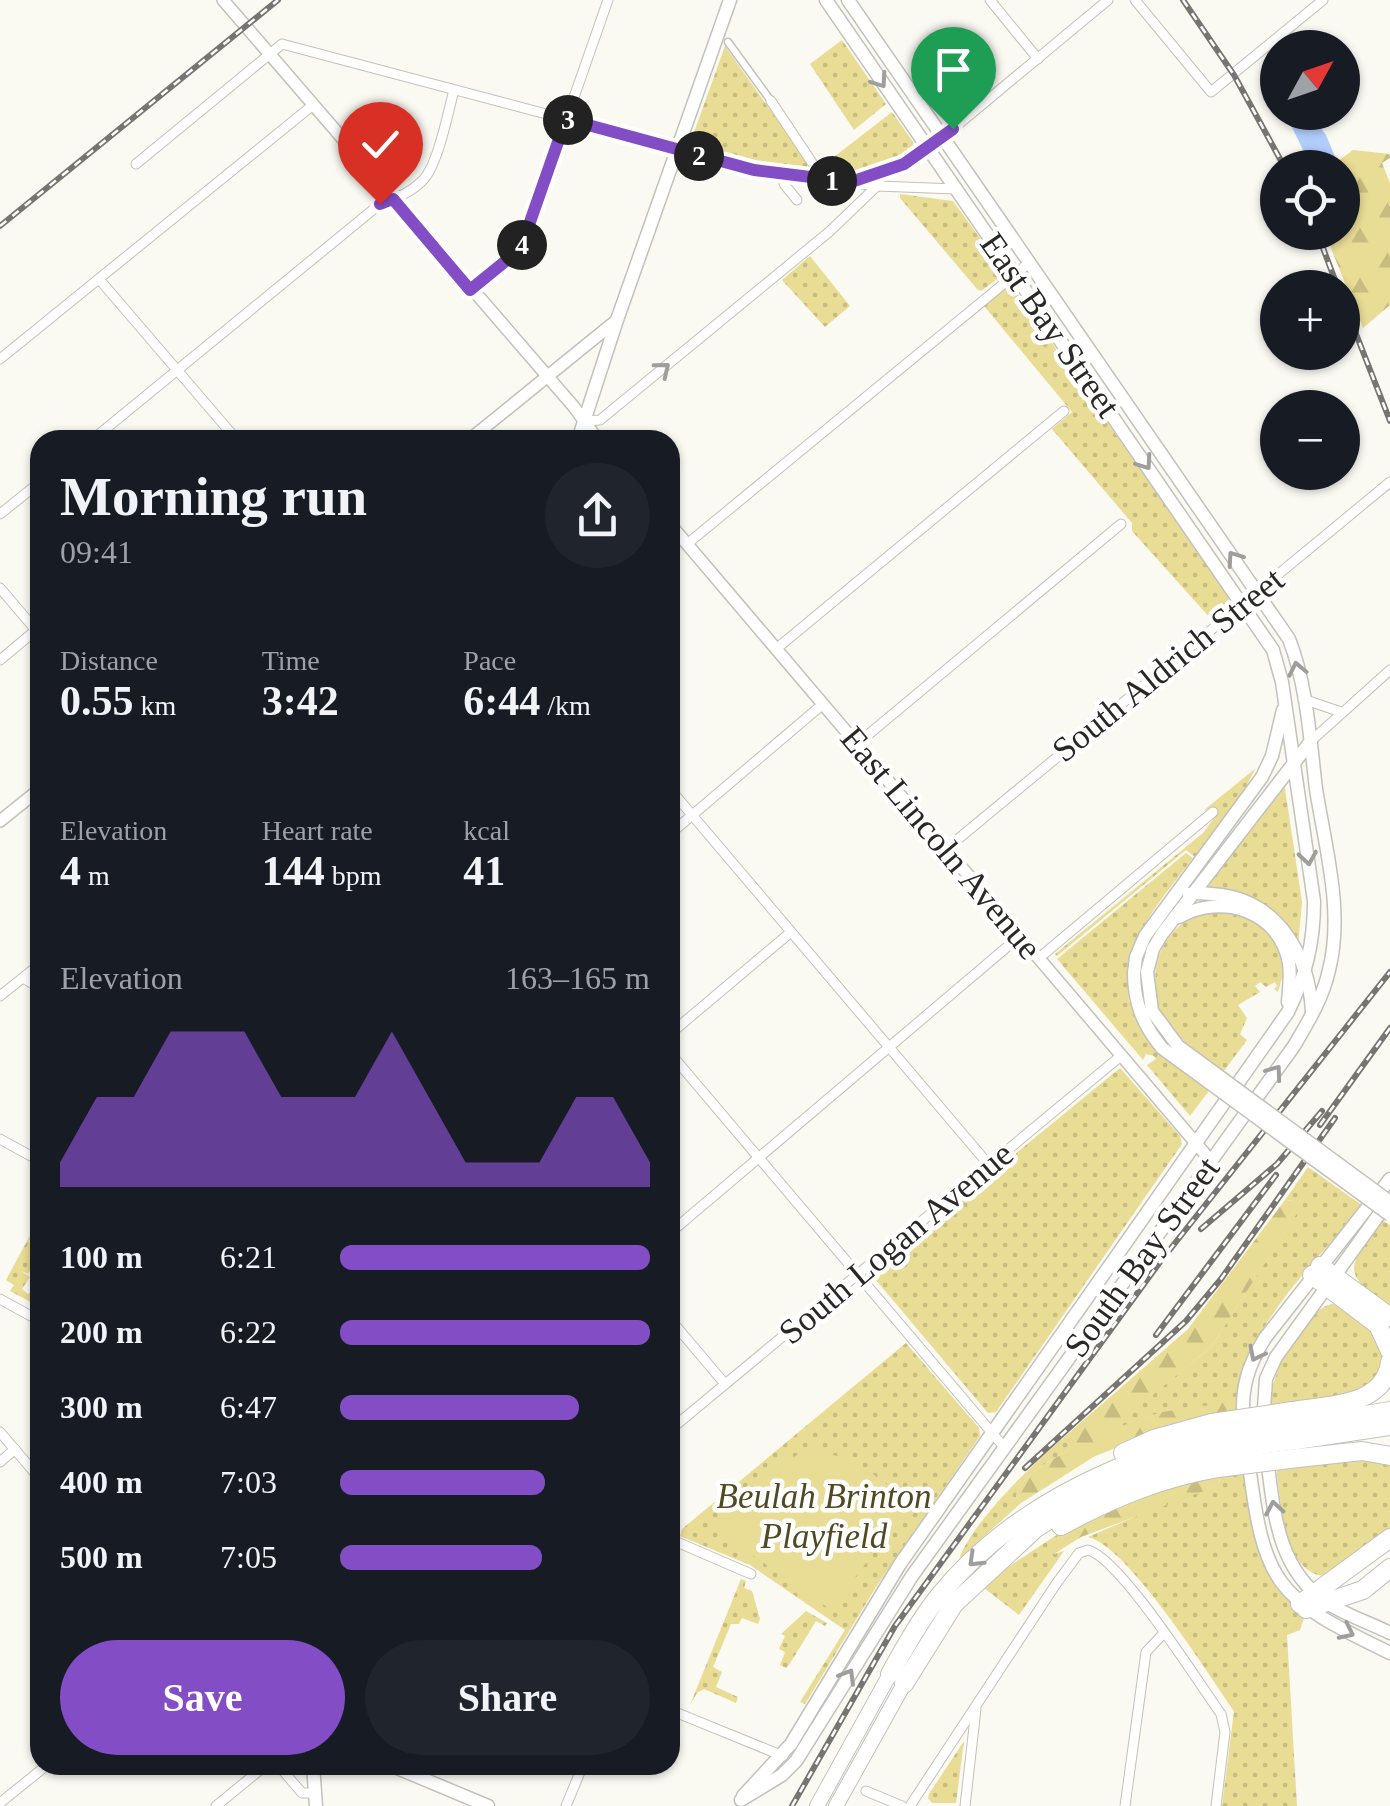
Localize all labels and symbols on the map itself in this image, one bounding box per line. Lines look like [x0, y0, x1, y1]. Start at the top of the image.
pin [911, 27, 996, 130]
north arrow [1260, 30, 1360, 130]
one-way arrow [868, 70, 886, 88]
pin: 3 [543, 95, 593, 145]
pin [338, 102, 423, 205]
pin: 2 [674, 131, 724, 181]
pin: 1 [807, 156, 857, 206]
pin: 4 [497, 220, 547, 270]
street label: East Bay Street [972, 225, 1128, 425]
one-way arrow [652, 362, 670, 380]
one-way arrow [1133, 451, 1151, 470]
one-way arrow [1228, 551, 1246, 570]
street label: South Aldrich Street [1045, 560, 1292, 770]
one-way arrow [1288, 661, 1309, 678]
street label: East Lincoln Avenue [833, 719, 1049, 967]
one-way arrow [1296, 850, 1317, 867]
one-way arrow [1263, 1065, 1281, 1083]
street label: South Logan Avenue [771, 1134, 1021, 1352]
street label: South Bay Street [1057, 1149, 1228, 1364]
one-way arrow [1249, 1344, 1268, 1362]
park label: Beulah Brinton Playfield [717, 1477, 931, 1556]
one-way arrow [1265, 1500, 1286, 1517]
one-way arrow [968, 1548, 986, 1566]
one-way arrow [1337, 1620, 1355, 1640]
one-way arrow [836, 1669, 855, 1687]

